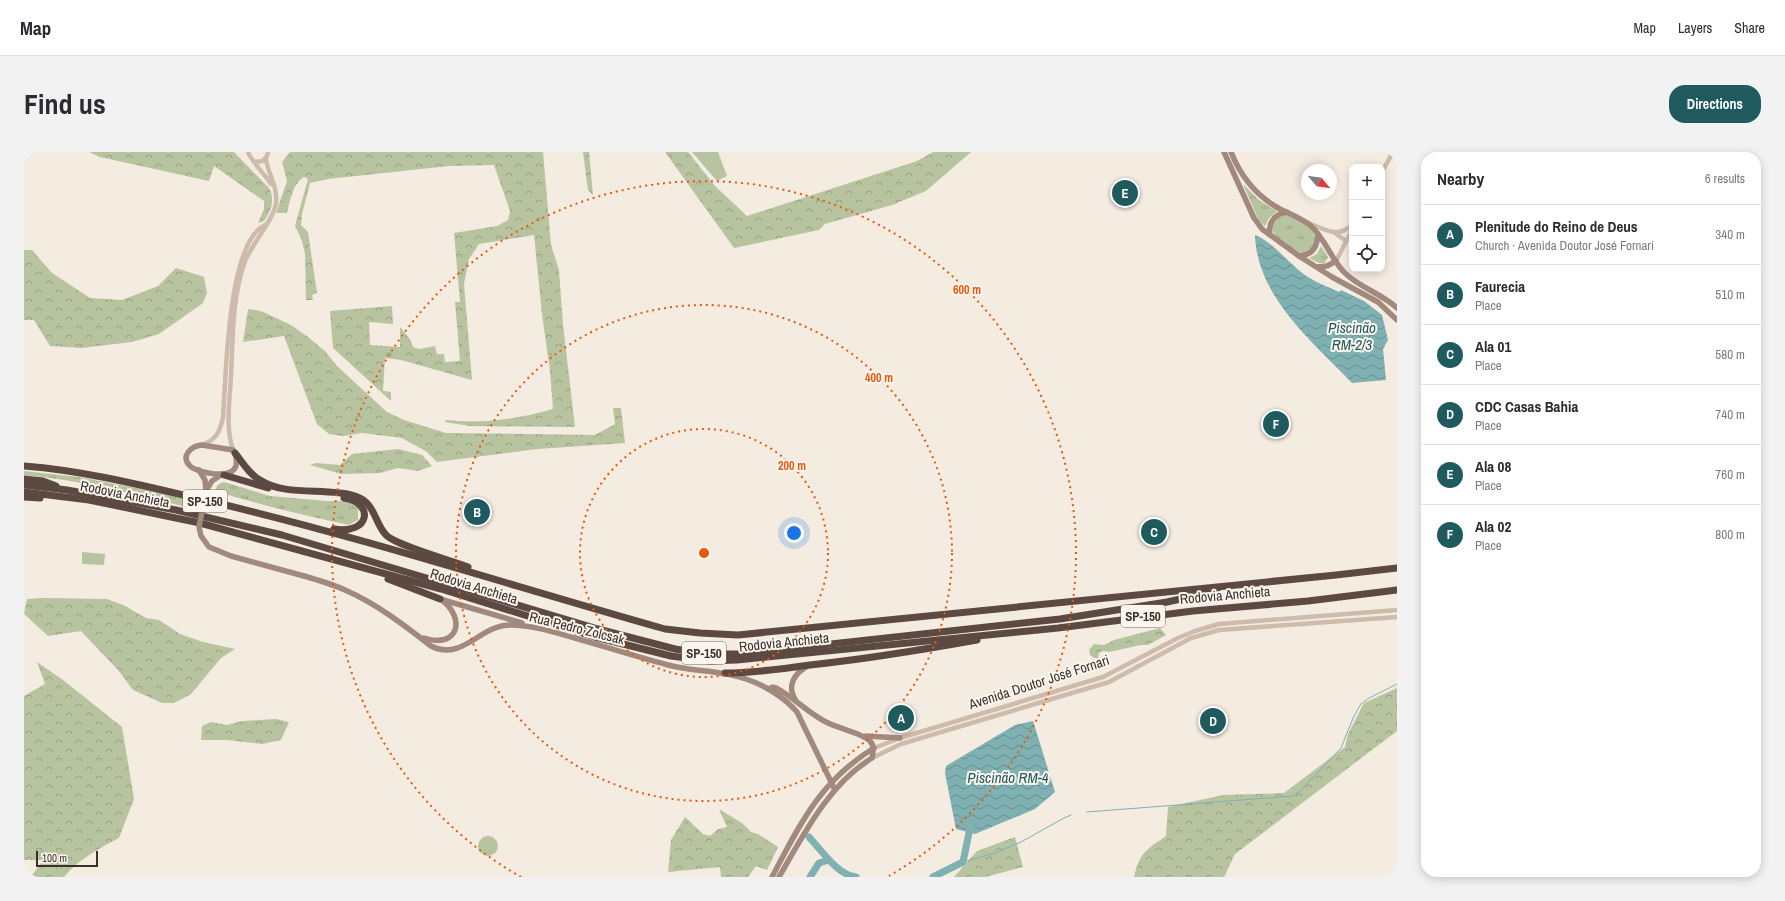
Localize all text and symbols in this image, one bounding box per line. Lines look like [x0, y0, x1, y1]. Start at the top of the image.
text: Map [20, 15, 51, 41]
text: Map [1634, 19, 1656, 37]
text: Layers [1678, 19, 1712, 37]
text: Share [1734, 19, 1765, 37]
text: Find us [24, 85, 106, 123]
button: Directions [1669, 85, 1761, 123]
north arrow [1301, 164, 1337, 200]
map controls [1349, 164, 1385, 272]
button: + [1349, 164, 1385, 200]
text: Nearby [1437, 167, 1484, 190]
text: 6 results [1705, 170, 1745, 187]
pin: E [1112, 178, 1138, 208]
button: − [1349, 200, 1385, 236]
text: Plenitude do Reino de Deus [1475, 216, 1638, 237]
text: A [1446, 226, 1454, 243]
text: 340 m [1715, 226, 1745, 243]
button: locate [1349, 236, 1385, 272]
text: Church · Avenida Doutor José Fornari [1475, 237, 1654, 254]
text: Faurecia [1475, 276, 1525, 297]
text: 600 m [953, 282, 981, 298]
text: B [1446, 286, 1454, 303]
text: 510 m [1715, 286, 1745, 303]
text: Place [1475, 297, 1502, 314]
water label: Piscinão RM-2/3 [1328, 317, 1376, 355]
text: Ala 01 [1475, 336, 1511, 357]
text: C [1446, 346, 1454, 363]
text: 580 m [1715, 346, 1745, 363]
text: Place [1475, 357, 1502, 374]
text: 400 m [865, 370, 893, 386]
text: CDC Casas Bahia [1475, 396, 1578, 417]
text: D [1446, 406, 1454, 423]
text: 740 m [1715, 406, 1745, 423]
pin: F [1263, 409, 1289, 439]
text: Place [1475, 417, 1502, 434]
text: Ala 08 [1475, 456, 1511, 477]
text: 200 m [778, 458, 806, 474]
text: E [1446, 466, 1454, 483]
text: 760 m [1715, 466, 1745, 483]
street label: Rodovia Anchieta [79, 477, 172, 512]
text: Place [1475, 477, 1502, 494]
road number: SP-150 [183, 490, 227, 512]
pin: B [464, 497, 490, 527]
text: Ala 02 [1475, 516, 1511, 537]
pin: C [1141, 517, 1167, 547]
your location [784, 523, 804, 543]
text: F [1447, 526, 1453, 543]
text: 800 m [1715, 526, 1745, 543]
text: Place [1475, 537, 1502, 554]
centre of rings [697, 546, 711, 560]
street label: Rodovia Anchieta [428, 564, 521, 608]
street label: Rodovia Anchieta [1179, 582, 1272, 608]
road number: SP-150 [1121, 605, 1165, 627]
street label: Rua Pedro Zolcsak [527, 607, 627, 649]
street label: Rodovia Anchieta [738, 628, 831, 656]
road number: SP-150 [682, 642, 726, 664]
street label: Avenida Doutor José Fornari [966, 651, 1112, 714]
pin: A [888, 703, 914, 733]
pin: D [1200, 706, 1226, 736]
water label: Piscinão RM-4 [967, 767, 1049, 788]
scale bar [36, 849, 98, 868]
text: 100 m [42, 851, 67, 865]

